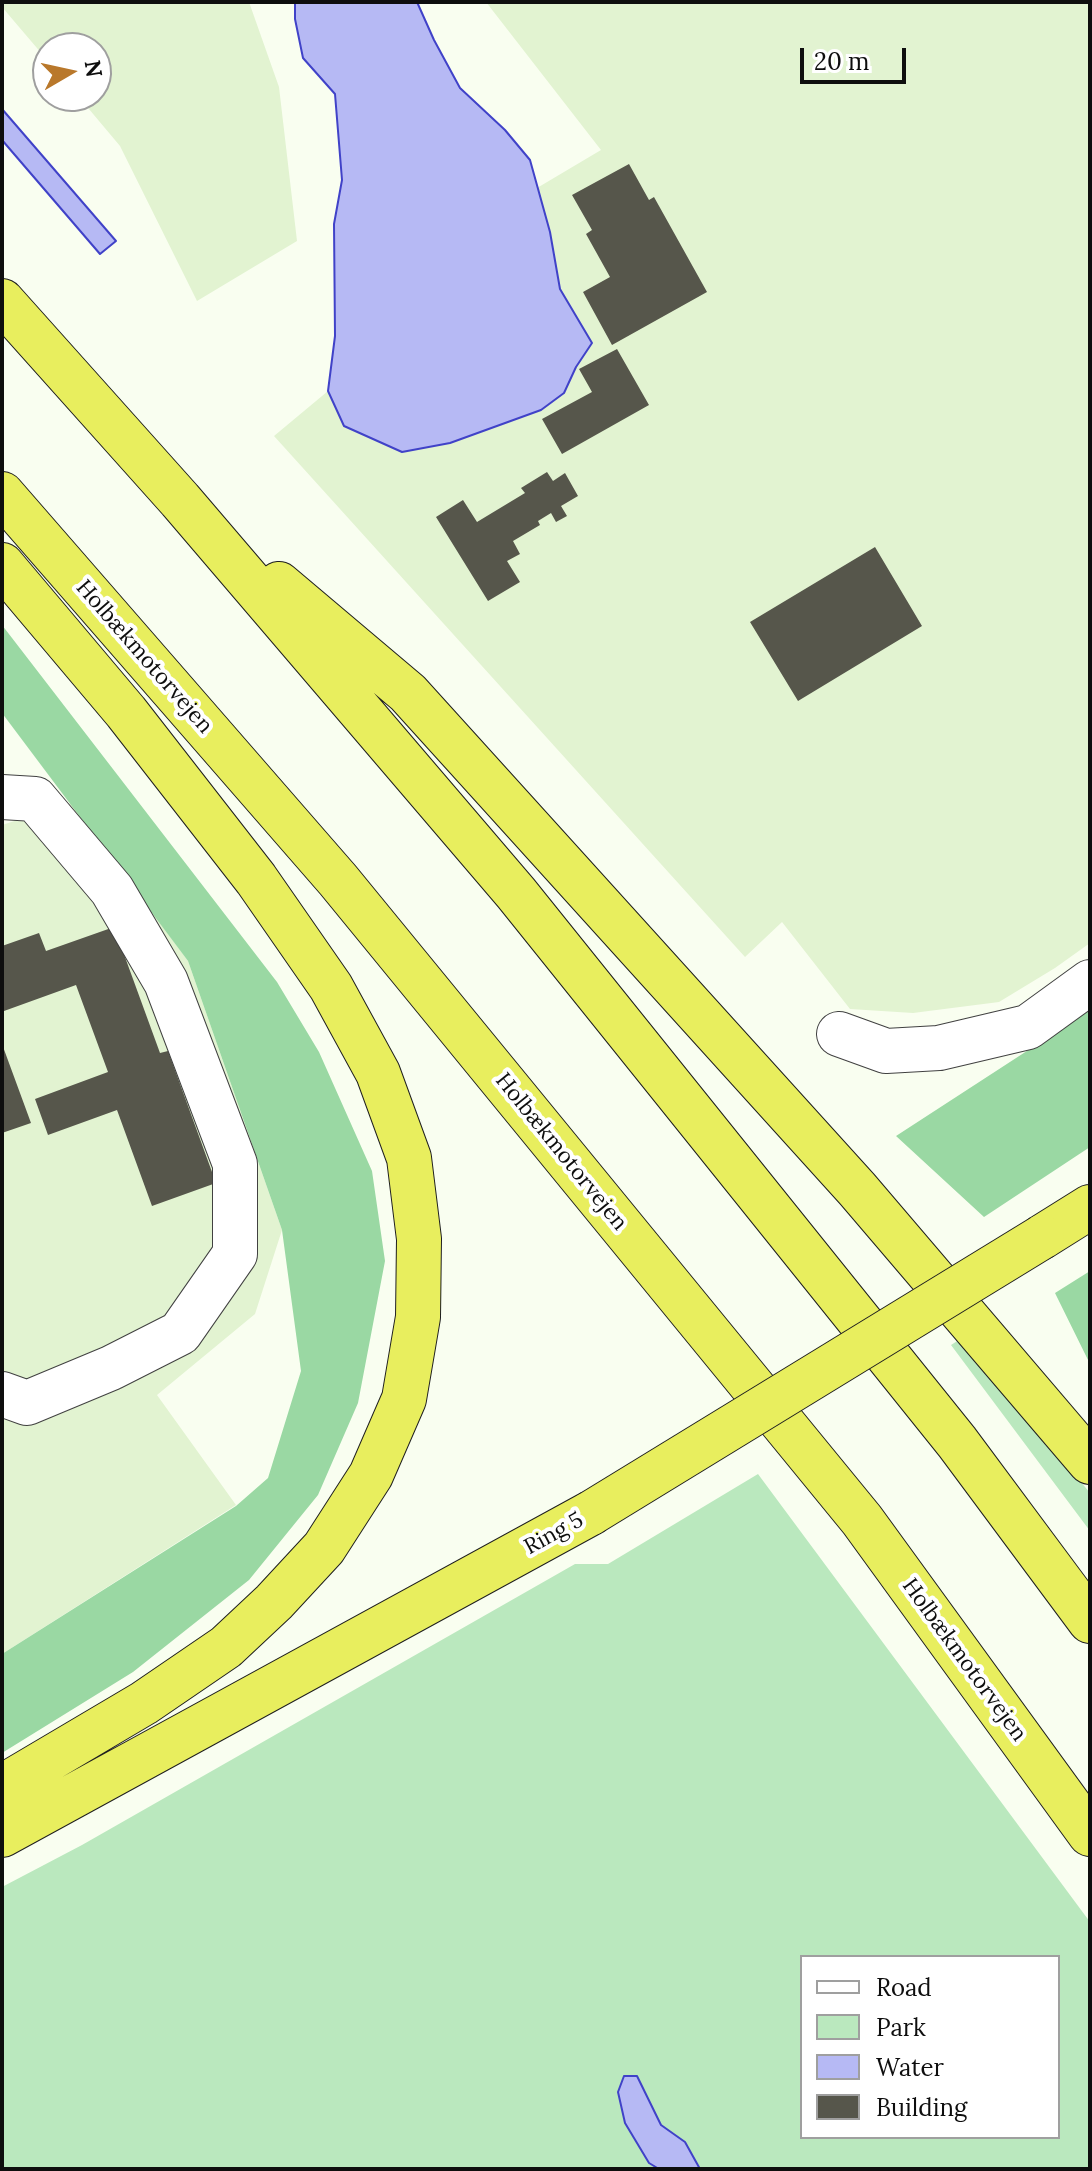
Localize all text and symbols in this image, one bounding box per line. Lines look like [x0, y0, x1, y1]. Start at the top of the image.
north arrow [32, 32, 112, 112]
scale bar [804, 32, 910, 82]
text: 20 m [814, 46, 870, 77]
text: N [79, 58, 109, 79]
street label: Holbækmotorvejen [70, 575, 218, 739]
street label: Holbækmotorvejen [489, 1068, 633, 1236]
street label: Ring 5 [520, 1507, 588, 1561]
street label: Holbækmotorvejen [896, 1573, 1032, 1747]
legend [800, 1955, 1060, 2139]
text: Road [876, 1972, 932, 2003]
text: Park [876, 2012, 926, 2043]
text: Water [876, 2052, 944, 2083]
text: Building [876, 2092, 967, 2123]

